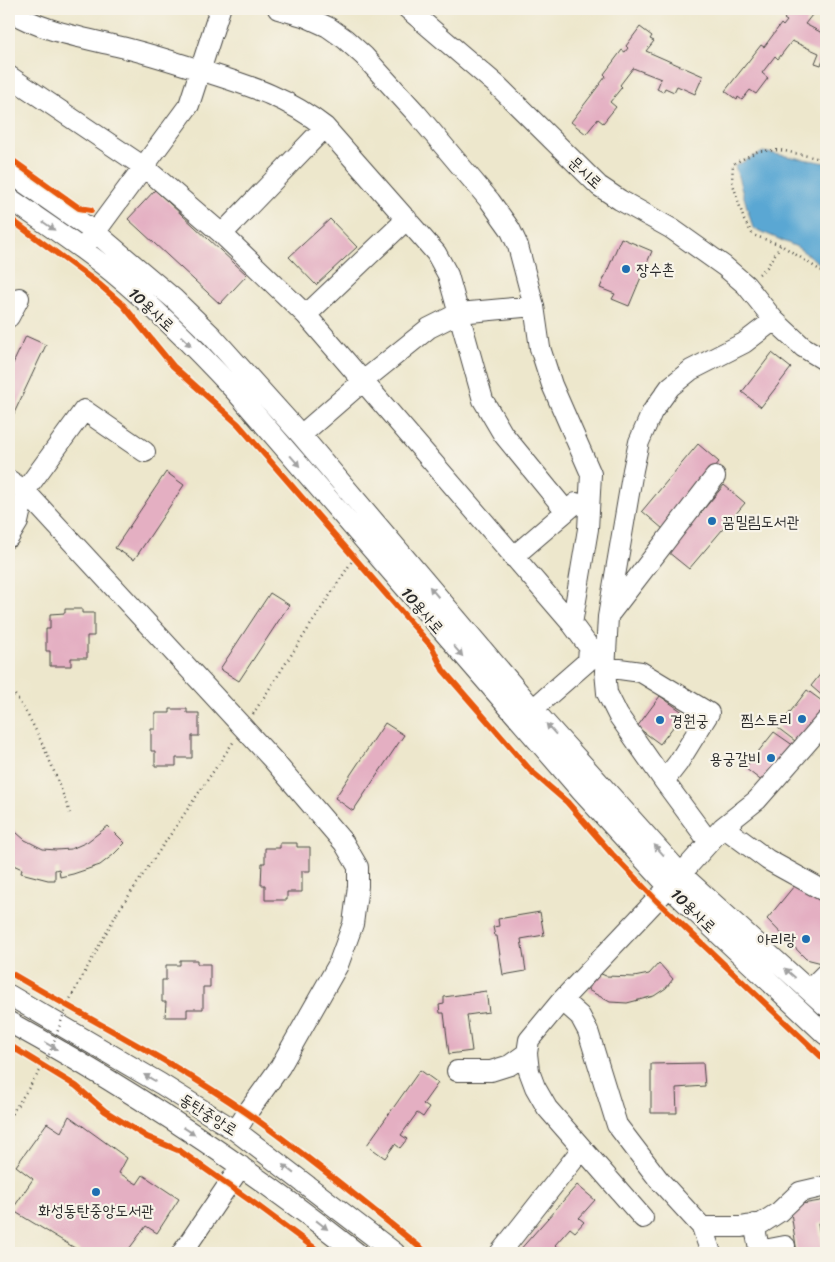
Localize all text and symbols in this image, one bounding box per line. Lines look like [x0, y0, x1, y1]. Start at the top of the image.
street label: 문시로 [562, 149, 610, 196]
one-way arrow [42, 221, 55, 231]
place label: 장수촌 [636, 255, 675, 284]
marker: 장수촌 [620, 263, 632, 275]
street label: 10용사로 [121, 280, 182, 339]
one-way arrow [180, 335, 192, 347]
one-way arrow [289, 455, 301, 467]
place label: 꿈밀림도서관 [722, 507, 799, 536]
marker: 꿈밀림도서관 [706, 515, 718, 527]
street label: 10용사로 [393, 580, 452, 641]
one-way arrow [429, 586, 440, 599]
one-way arrow [453, 644, 464, 657]
place label: 찜스토리 [741, 705, 792, 734]
place label: 경원궁 [670, 706, 709, 735]
marker: 찜스토리 [796, 713, 808, 725]
marker: 경원궁 [654, 714, 666, 726]
one-way arrow [545, 724, 557, 736]
place label: 용궁갈비 [710, 744, 761, 773]
marker: 용궁갈비 [765, 752, 777, 764]
one-way arrow [654, 844, 665, 857]
street label: 10용사로 [664, 881, 724, 940]
place label: 아리랑 [757, 925, 796, 954]
marker: 아리랑 [800, 933, 812, 945]
one-way arrow [785, 967, 797, 979]
one-way arrow [44, 1042, 59, 1050]
one-way arrow [143, 1073, 156, 1082]
street label: 동탄중앙로 [174, 1085, 244, 1144]
one-way arrow [183, 1127, 196, 1136]
one-way arrow [282, 1164, 295, 1175]
marker: 화성동탄중앙도서관 [90, 1186, 102, 1198]
place label: 화성동탄중앙도서관 [38, 1196, 154, 1225]
one-way arrow [315, 1220, 328, 1231]

